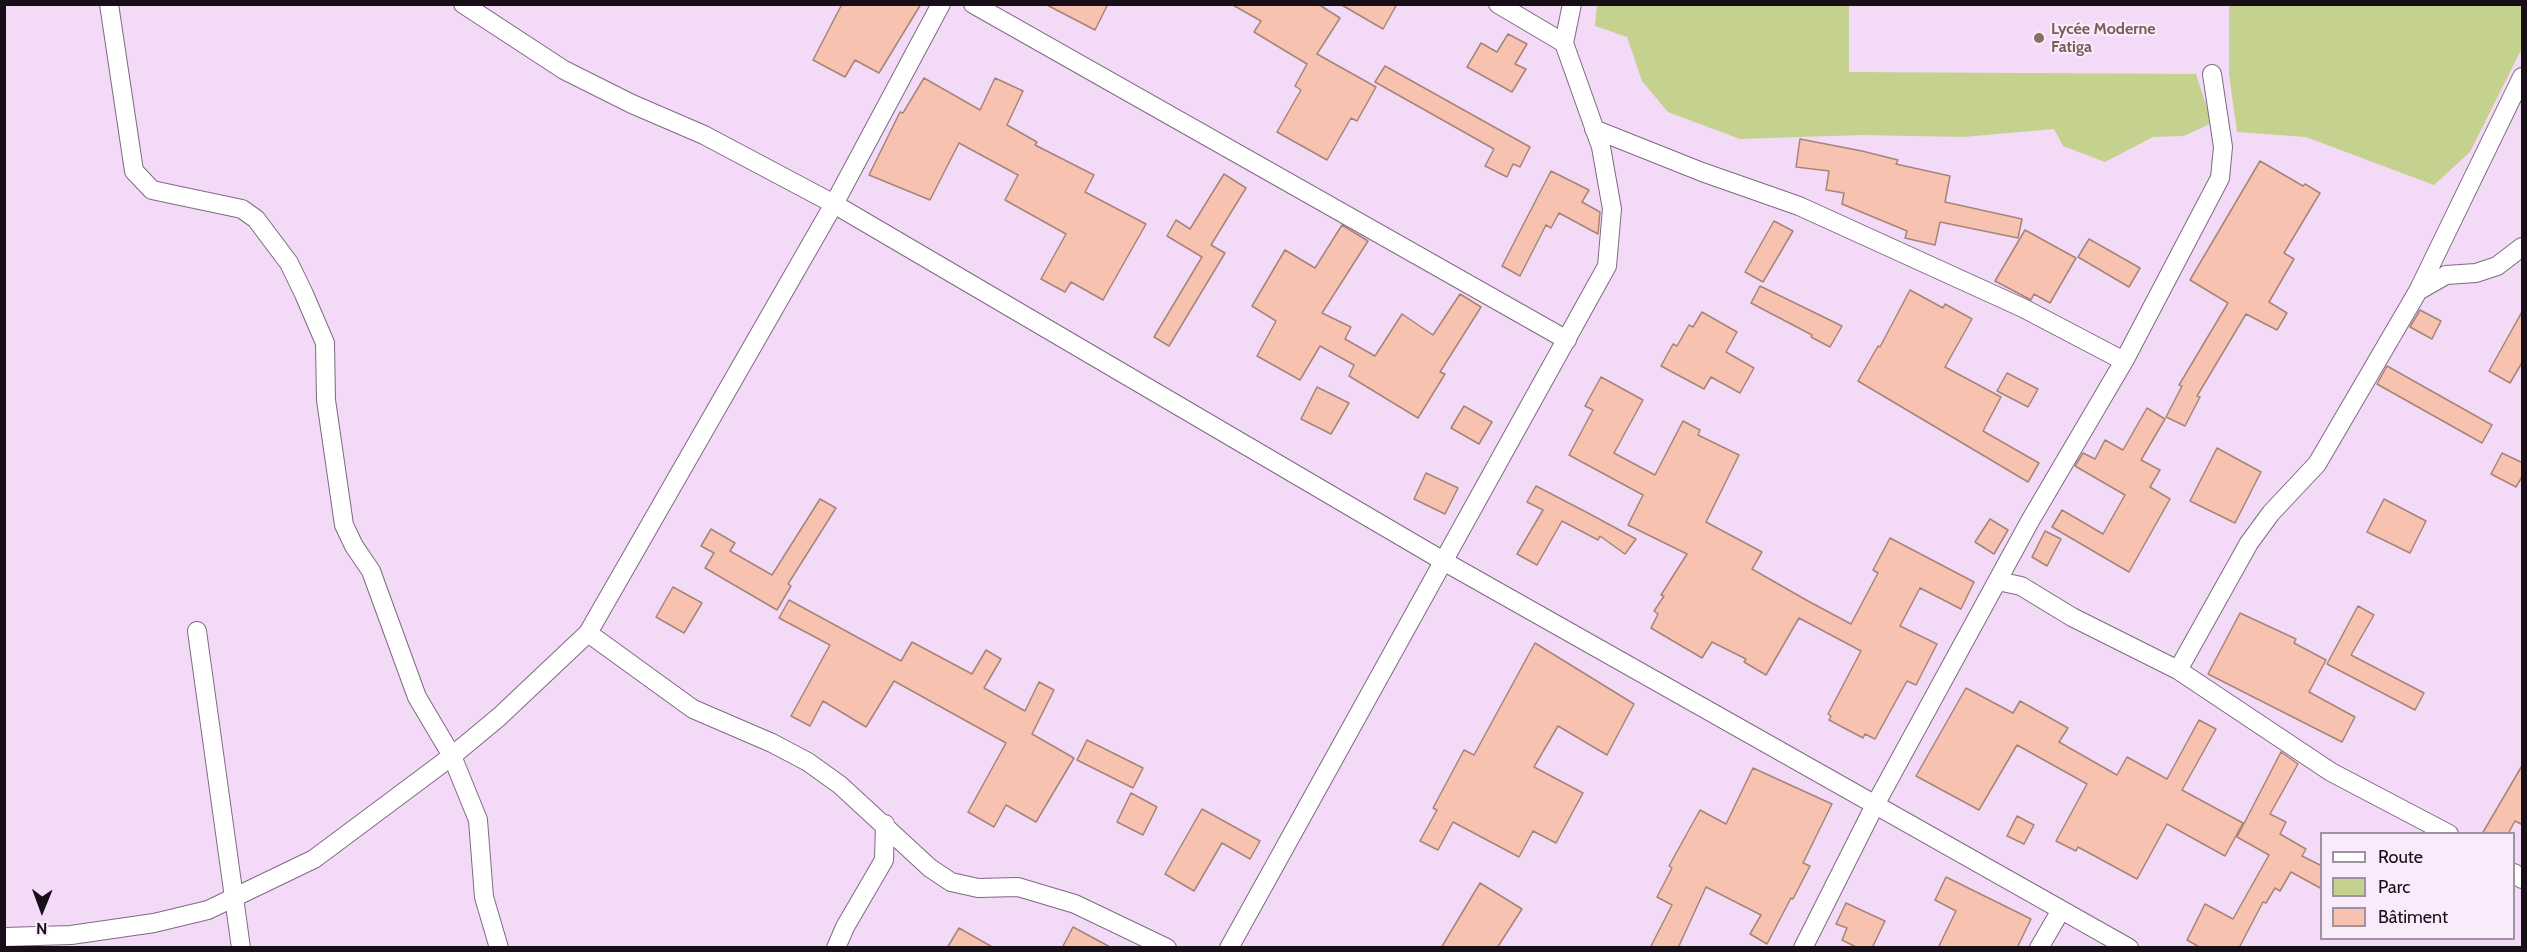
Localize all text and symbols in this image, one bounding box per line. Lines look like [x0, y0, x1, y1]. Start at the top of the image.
place label: Lycée Moderne Fatiga [2051, 19, 2156, 57]
marker: Lycée Moderne Fatiga [2032, 31, 2046, 45]
legend [2320, 832, 2515, 940]
text: Route [2378, 846, 2423, 868]
text: Parc [2378, 876, 2410, 898]
north arrow [12, 880, 72, 940]
text: Bâtiment [2378, 906, 2448, 928]
text: N [36, 919, 47, 938]

